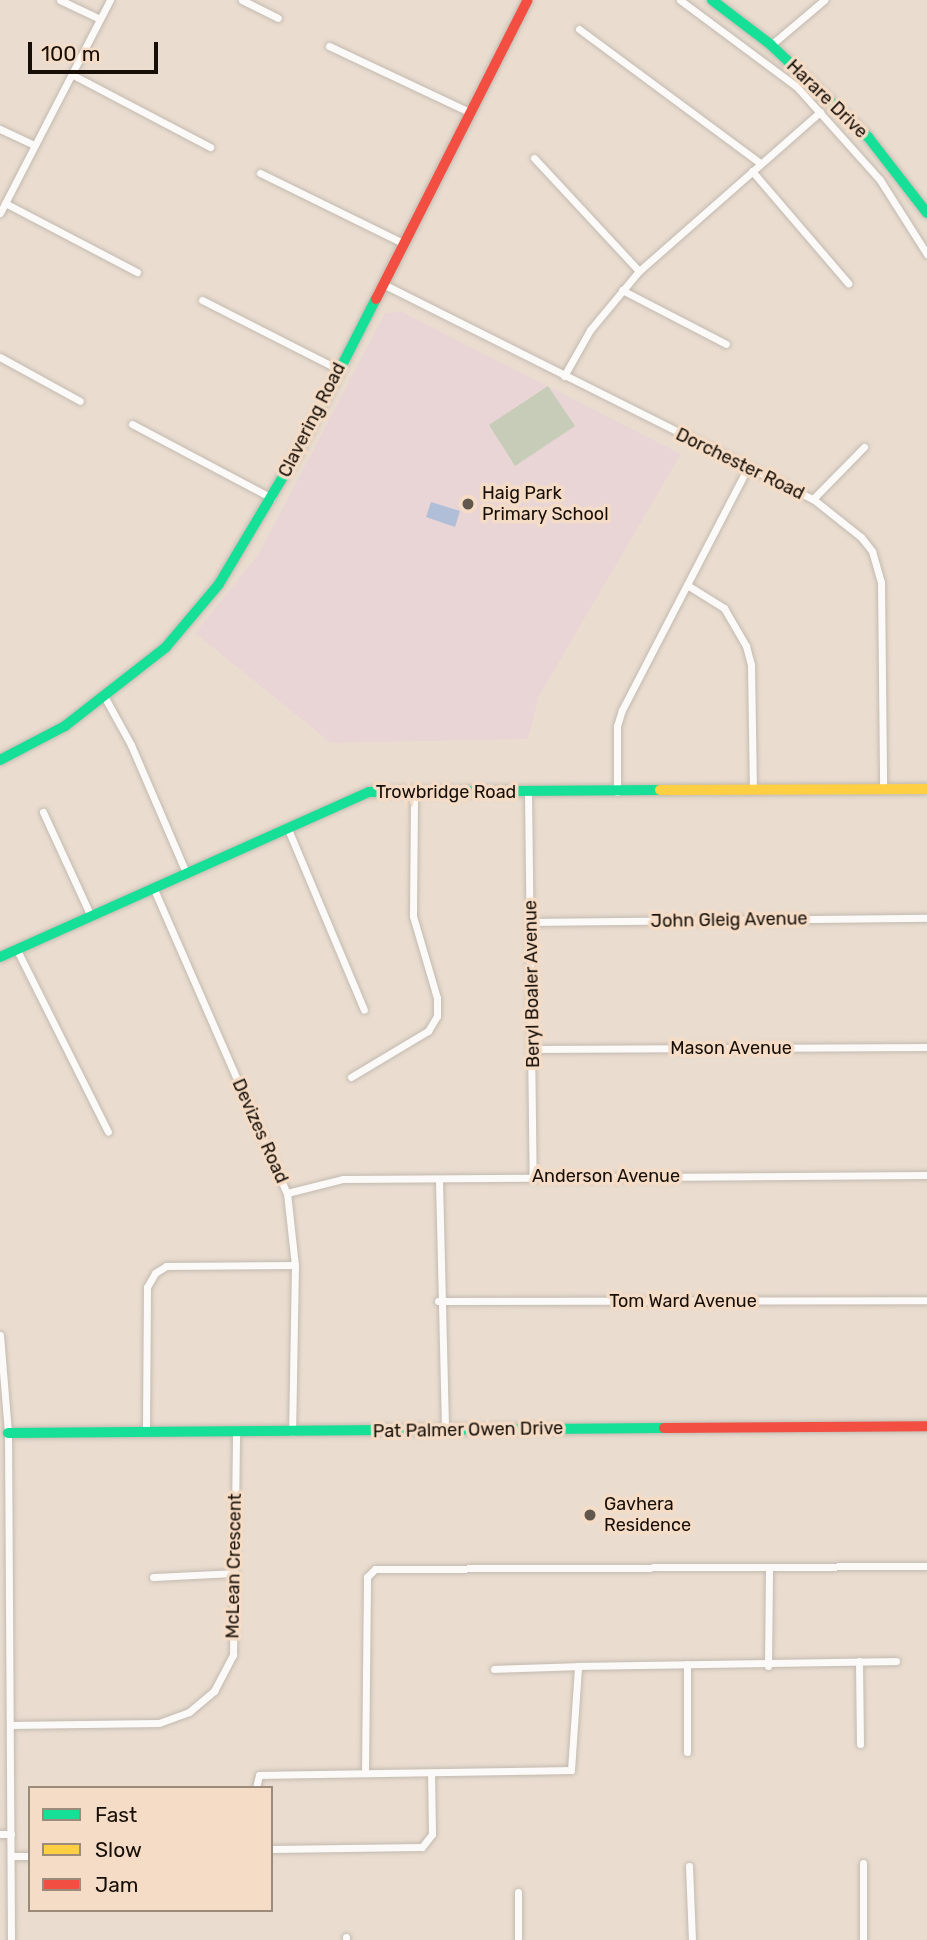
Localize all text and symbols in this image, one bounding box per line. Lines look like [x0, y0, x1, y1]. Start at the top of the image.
scale bar [32, 28, 161, 72]
text: 100 m [41, 41, 100, 66]
street label: Harare Drive [782, 55, 872, 143]
street label: Clavering Road [274, 359, 350, 481]
street label: Dorchester Road [672, 423, 808, 505]
place label: Haig Park Primary School [482, 483, 609, 526]
marker: Haig Park Primary School [460, 496, 476, 512]
street label: Trowbridge Road [376, 781, 516, 803]
street label: Beryl Boaler Avenue [520, 899, 544, 1069]
street label: John Gleig Avenue [650, 908, 808, 932]
street label: Mason Avenue [670, 1037, 792, 1059]
street label: Devizes Road [227, 1076, 293, 1186]
street label: Anderson Avenue [532, 1165, 680, 1187]
street label: Tom Ward Avenue [609, 1290, 757, 1312]
street label: Pat Palmer Owen Drive [372, 1418, 564, 1442]
street label: McLean Crescent [222, 1493, 246, 1639]
place label: Gavhera Residence [604, 1494, 691, 1536]
marker: Gavhera Residence [582, 1507, 598, 1523]
legend [28, 1786, 273, 1912]
text: Fast [95, 1802, 137, 1827]
text: Slow [95, 1837, 142, 1862]
text: Jam [95, 1872, 139, 1897]

